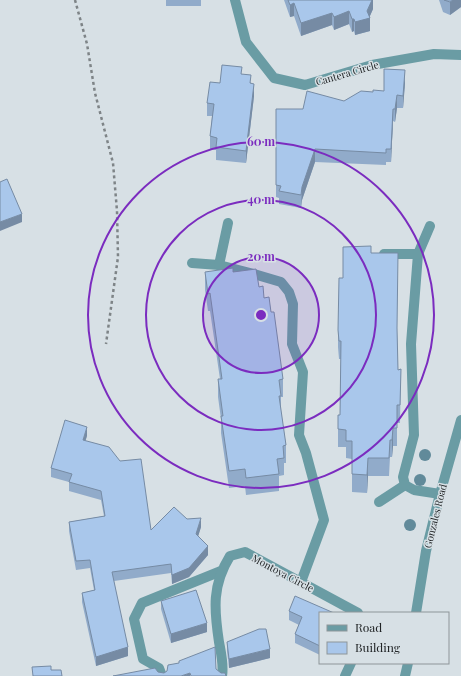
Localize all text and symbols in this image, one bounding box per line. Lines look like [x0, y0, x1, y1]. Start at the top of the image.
street label: Cantera Circle [314, 57, 380, 89]
text: 60 m [247, 133, 275, 149]
text: 40 m [247, 191, 275, 207]
text: 20 m [247, 248, 275, 264]
centre of rings [254, 308, 268, 322]
street label: Gonzales Road [420, 482, 450, 550]
street label: Montoya Circle [250, 551, 316, 595]
legend [319, 612, 449, 664]
text: Road [355, 619, 382, 635]
text: Building [355, 639, 401, 655]

